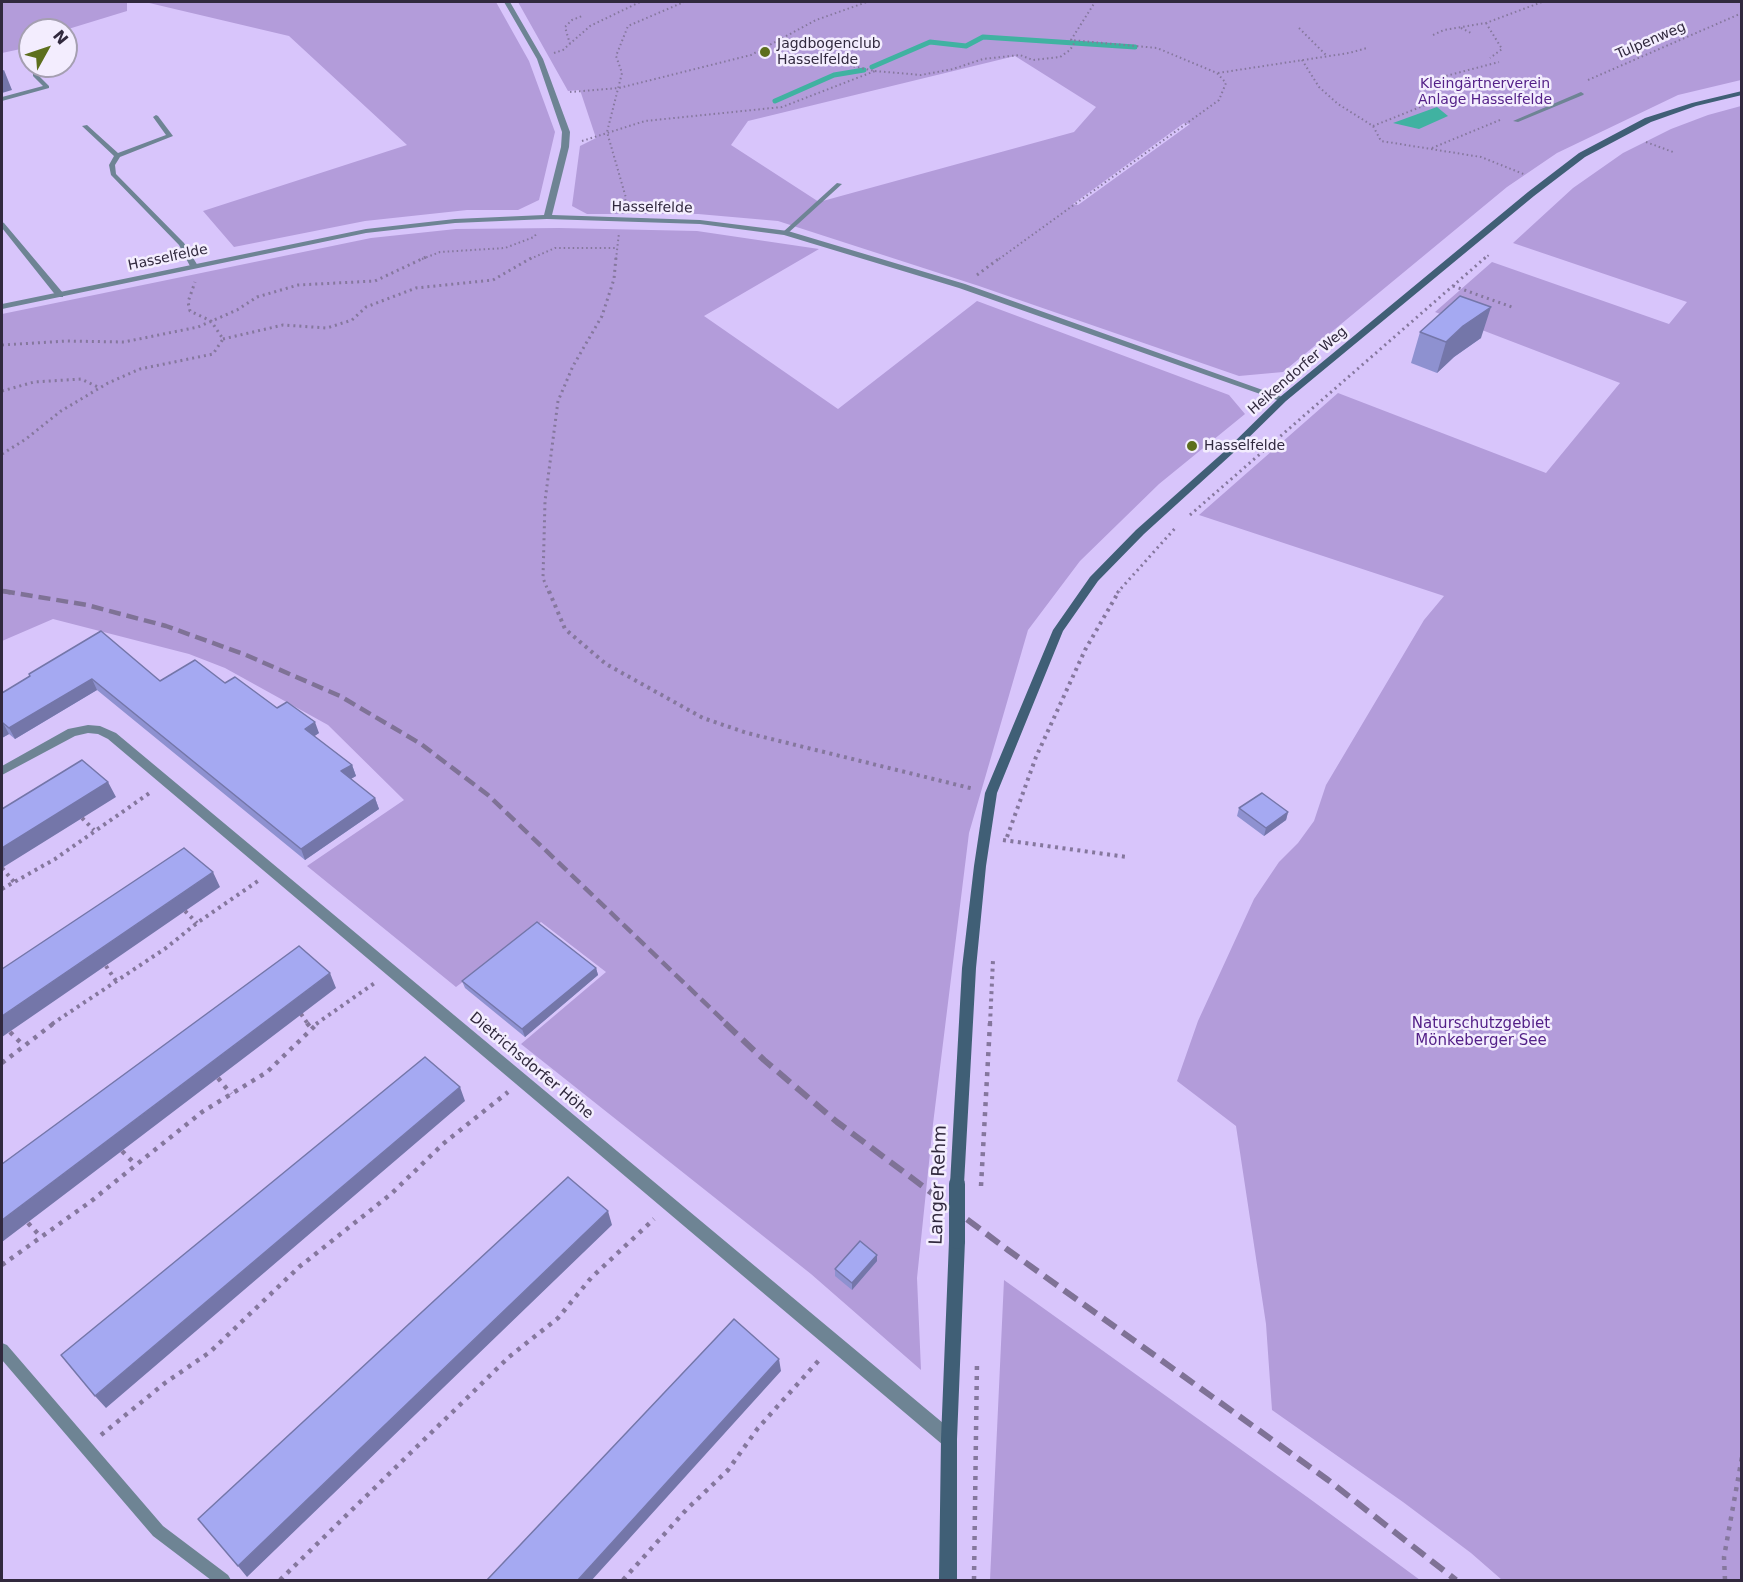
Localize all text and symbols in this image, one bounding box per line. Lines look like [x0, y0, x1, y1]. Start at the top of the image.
north arrow [18, 18, 78, 78]
street label: Tulpenweg [1613, 19, 1689, 63]
text: N [49, 26, 72, 49]
place label: Jagdbogenclub Hasselfelde [777, 36, 881, 68]
marker: Jagdbogenclub Hasselfelde [758, 45, 772, 59]
park label: Kleingärtnerverein Anlage Hasselfelde [1418, 76, 1552, 108]
street label: Hasselfelde [611, 199, 693, 217]
street label: Hasselfelde [127, 241, 209, 275]
street label: Heikendorfer Weg [1245, 323, 1351, 419]
place label: Hasselfelde [1204, 438, 1285, 454]
marker: Hasselfelde [1185, 439, 1199, 453]
street label: Dietrichsdorfer Höhe [465, 1009, 597, 1123]
park label: Naturschutzgebiet Mönkeberger See [1412, 1015, 1550, 1050]
street label: Langer Rehm [926, 1125, 952, 1245]

